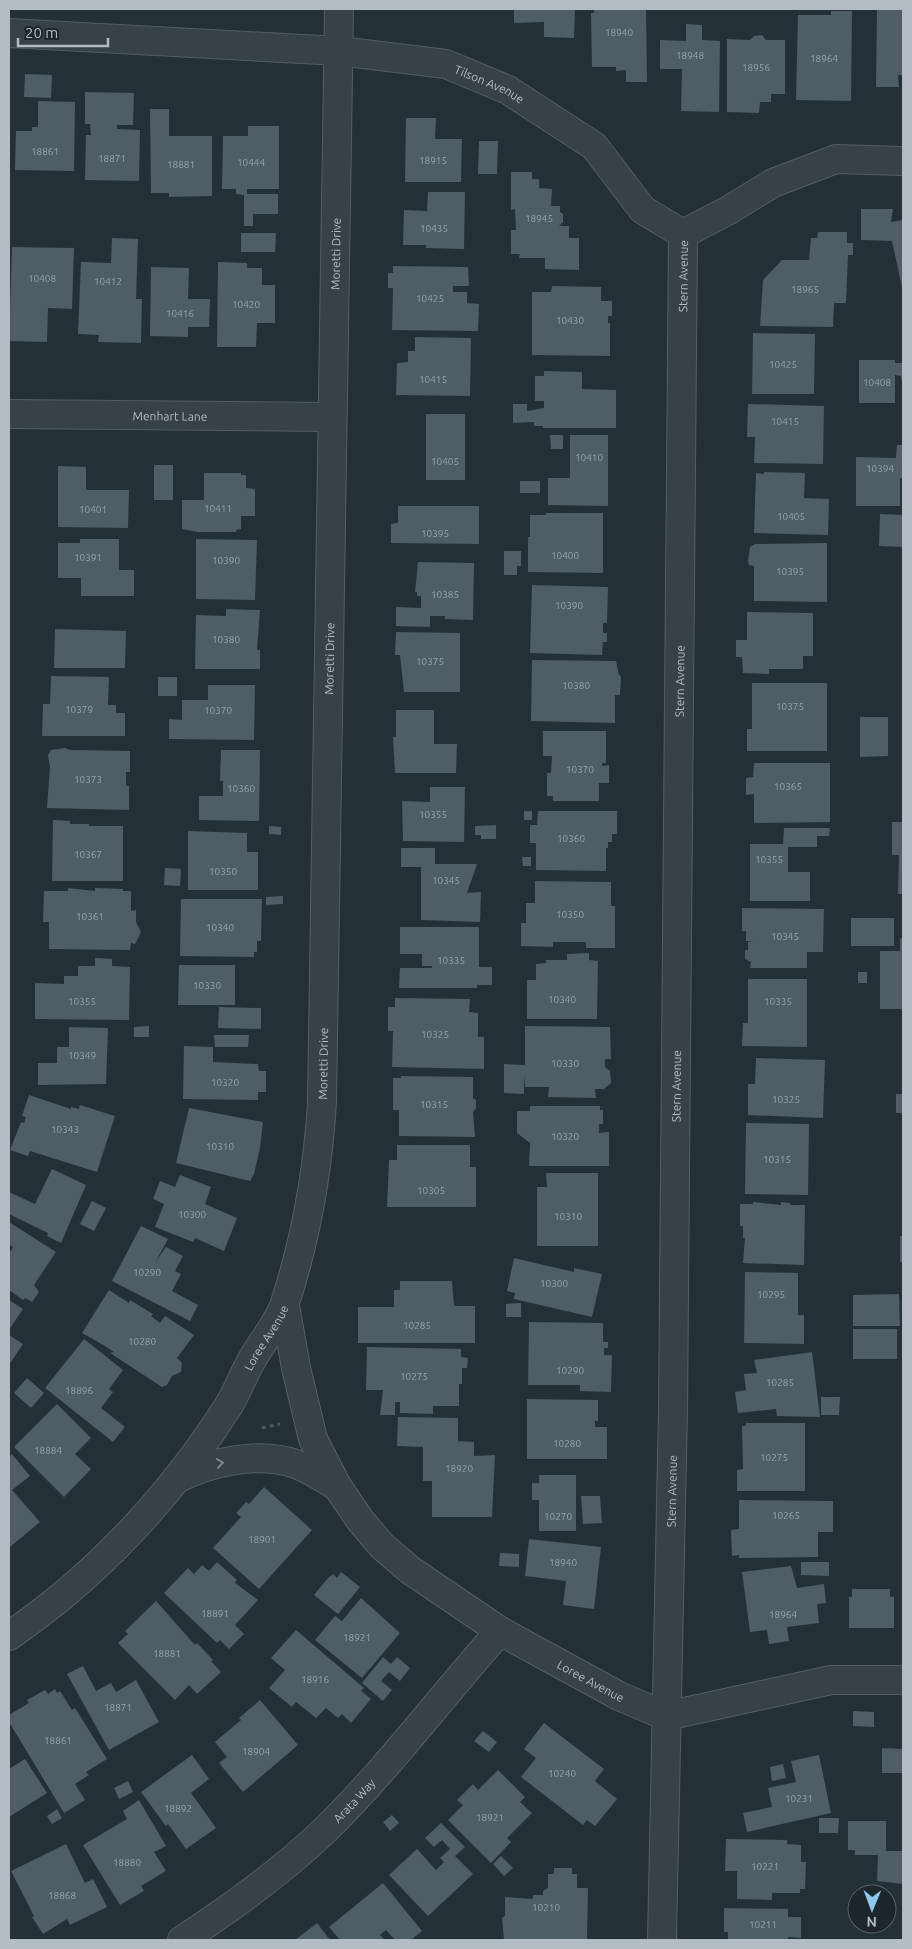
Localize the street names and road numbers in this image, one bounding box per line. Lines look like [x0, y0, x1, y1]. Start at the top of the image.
street label: Tilson Avenue [453, 62, 527, 105]
street label: Moretti Drive [328, 218, 342, 290]
street label: Stern Avenue [676, 240, 689, 312]
street label: Menhart Lane [133, 409, 207, 422]
street label: Moretti Drive [322, 623, 336, 695]
street label: Stern Avenue [672, 645, 686, 717]
street label: Moretti Drive [316, 1027, 330, 1100]
street label: Stern Avenue [669, 1050, 683, 1122]
street label: Loree Avenue [241, 1303, 290, 1372]
street label: Stern Avenue [664, 1455, 679, 1527]
street label: Loree Avenue [555, 1657, 626, 1704]
street label: Arata Way [330, 1776, 377, 1825]

